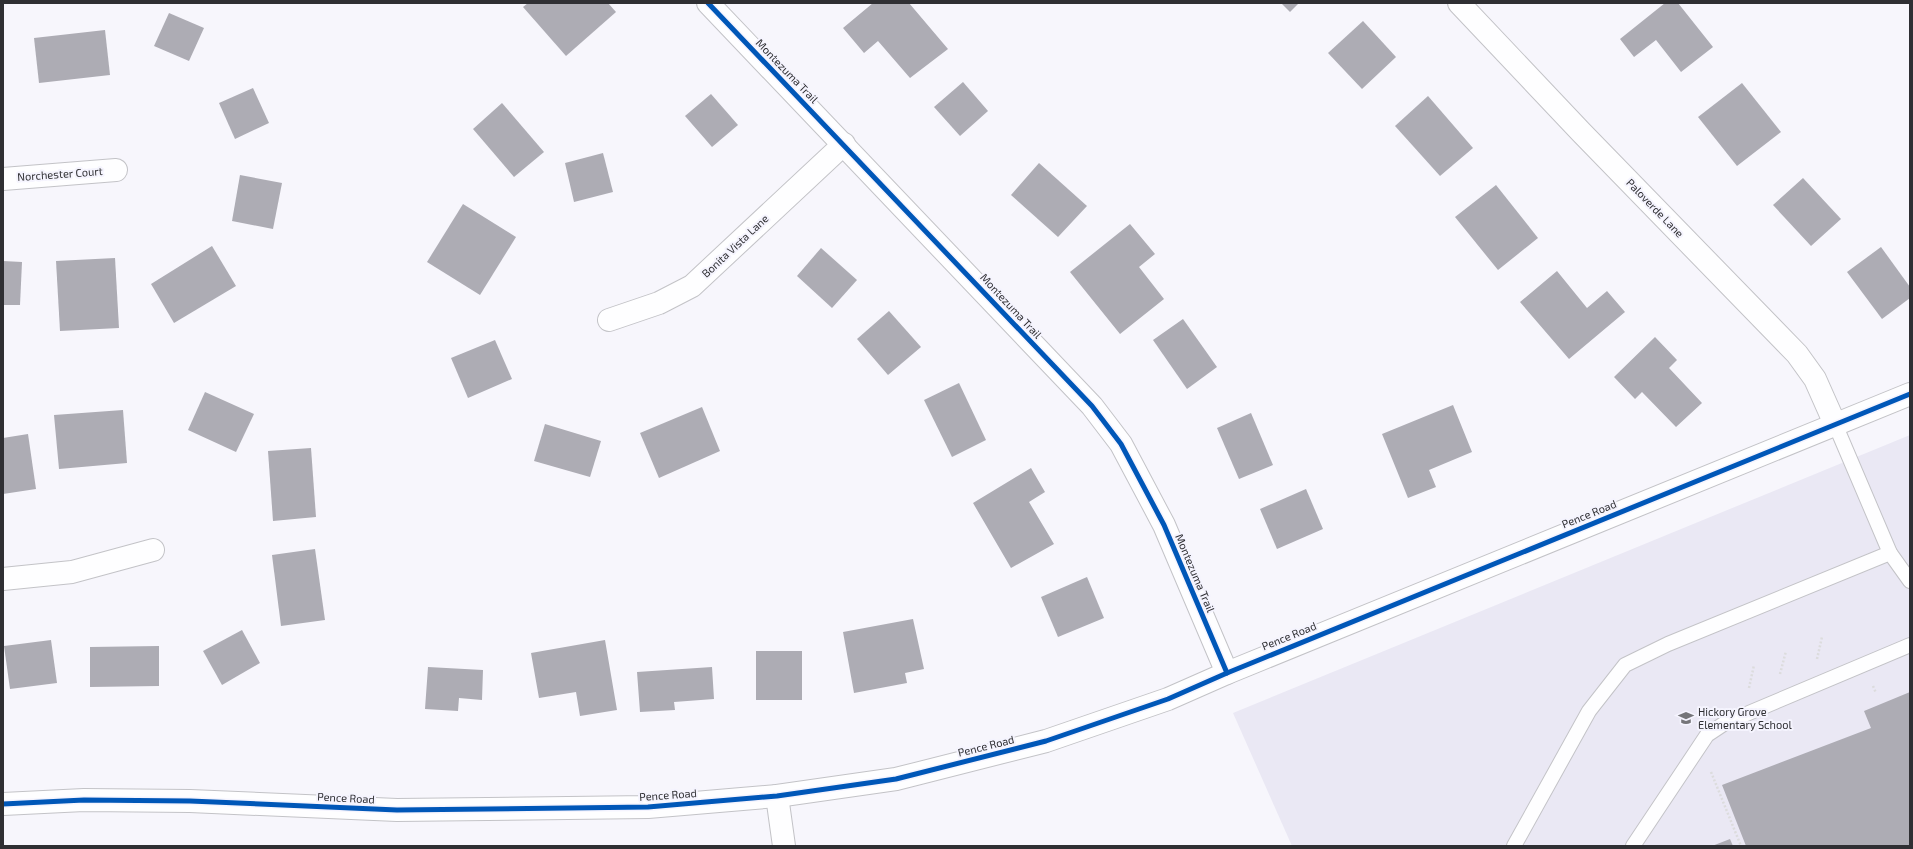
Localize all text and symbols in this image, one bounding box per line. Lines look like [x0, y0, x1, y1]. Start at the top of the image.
street label: Montezuma Trail [754, 36, 822, 106]
street label: Norchester Court [17, 164, 103, 183]
street label: Paloverde Lane [1624, 176, 1687, 240]
street label: Bonita Vista Lane [699, 211, 771, 280]
street label: Montezuma Trail [978, 271, 1045, 341]
street label: Pence Road [1560, 497, 1618, 530]
street label: Montezuma Trail [1173, 532, 1218, 615]
street label: Pence Road [1260, 619, 1318, 652]
place label: Hickory Grove Elementary School [1698, 705, 1792, 731]
school or university icon: Hickory Grove Elementary School [1677, 709, 1695, 727]
street label: Pence Road [956, 732, 1015, 759]
street label: Pence Road [639, 786, 697, 803]
street label: Pence Road [317, 789, 375, 806]

